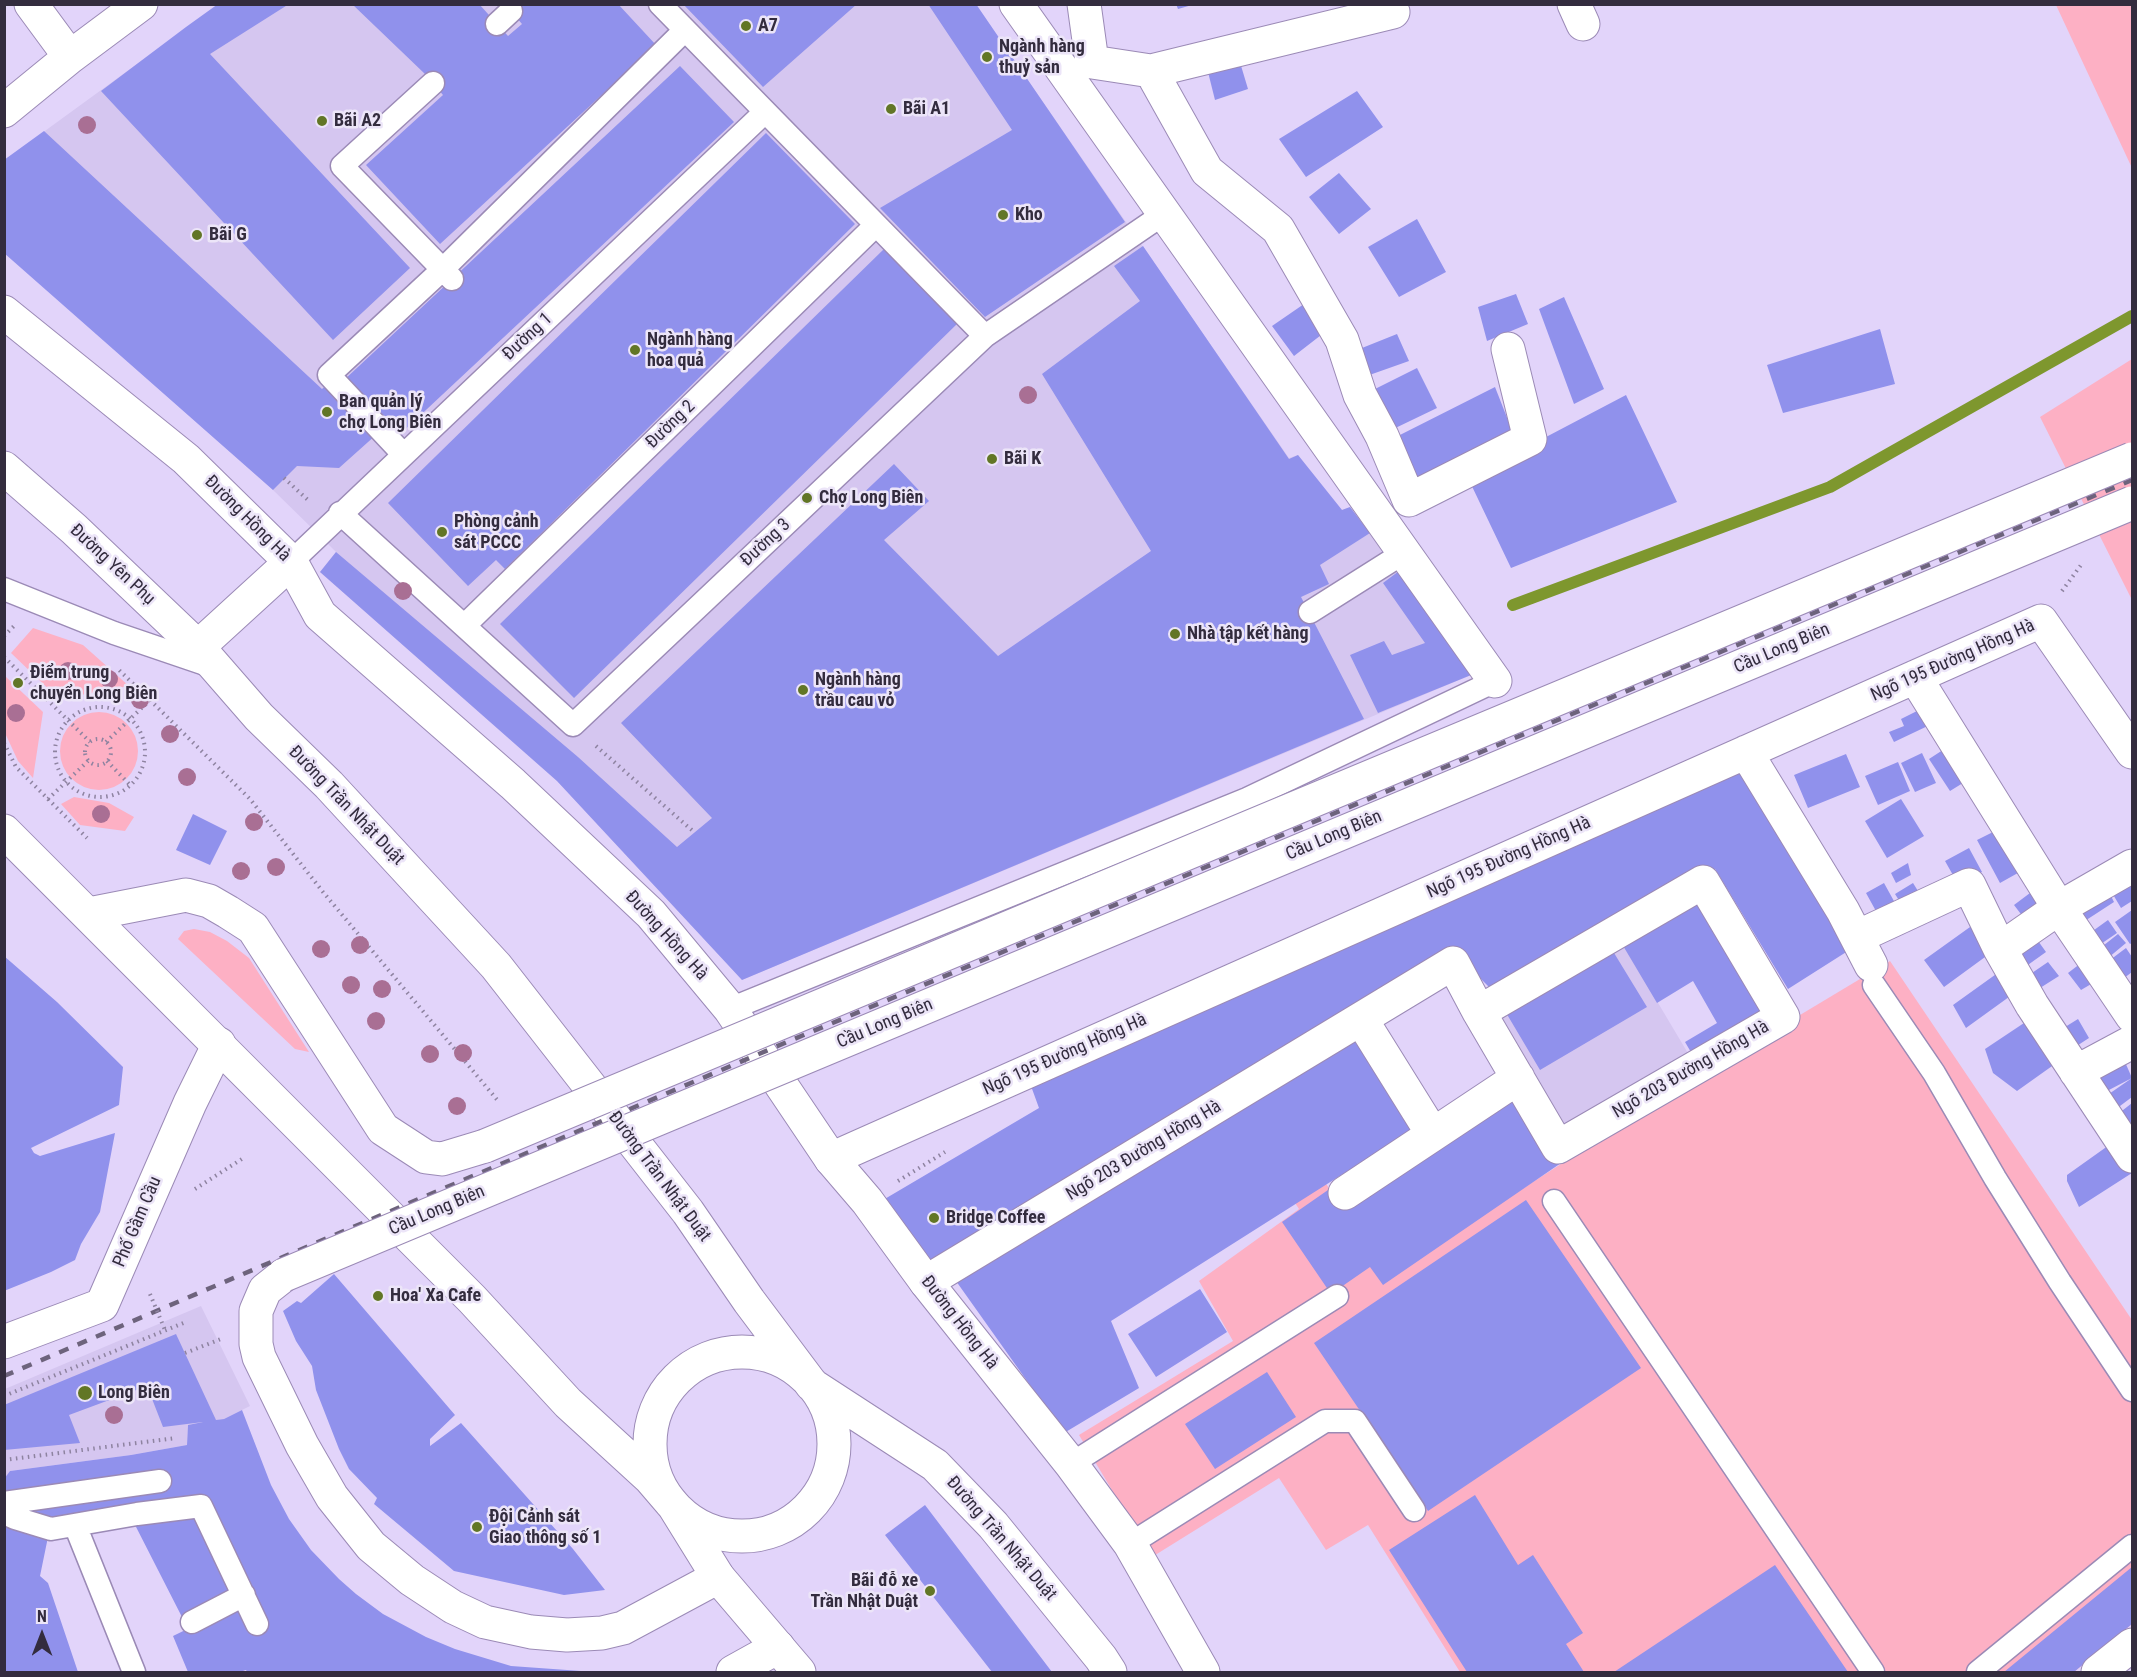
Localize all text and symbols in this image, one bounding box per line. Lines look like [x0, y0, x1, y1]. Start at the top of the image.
place label: A7 [758, 15, 778, 37]
marker: A7 [739, 19, 753, 33]
place label: Ngành hàng thuỷ sản [999, 36, 1085, 78]
marker: Ngành hàng thuỷ sản [980, 50, 994, 64]
place label: Bãi A1 [903, 98, 950, 120]
marker: Bãi A1 [884, 102, 898, 116]
place label: Bãi A2 [334, 110, 381, 132]
marker: Bãi A2 [315, 114, 329, 128]
place label: Kho [1015, 204, 1043, 226]
marker: Kho [996, 208, 1010, 222]
place label: Bãi G [209, 224, 247, 246]
marker: Bãi G [190, 228, 204, 242]
street label: Đường 1 [499, 309, 557, 365]
place label: Ngành hàng hoa quả [647, 329, 733, 372]
marker: Ngành hàng hoa quả [628, 343, 642, 357]
place label: Ban quản lý chợ Long Biên [339, 391, 441, 434]
street label: Đường 2 [642, 396, 700, 454]
marker: Ban quản lý chợ Long Biên [320, 405, 334, 419]
place label: Bãi K [1004, 448, 1041, 470]
marker: Bãi K [985, 452, 999, 466]
street label: Đường Hồng Hà [199, 471, 295, 567]
place label: Chợ Long Biên [819, 487, 923, 509]
marker: Chợ Long Biên [800, 491, 814, 505]
place label: Phòng cảnh sát PCCC [454, 511, 539, 554]
street label: Đường 3 [737, 515, 795, 571]
street label: Đường Yên Phụ [65, 520, 159, 610]
marker: Phòng cảnh sát PCCC [435, 525, 449, 539]
street label: Ngõ 195 Đường Hồng Hà [1868, 615, 2038, 707]
street label: Cầu Long Biên [1731, 619, 1833, 679]
place label: Nhà tập kết hàng [1187, 623, 1309, 645]
marker: Nhà tập kết hàng [1168, 627, 1182, 641]
place label: Điểm trung chuyển Long Biên [30, 662, 157, 704]
place label: Ngành hàng trầu cau vỏ [815, 669, 901, 712]
marker: Điểm trung chuyển Long Biên [11, 676, 25, 690]
marker: Ngành hàng trầu cau vỏ [796, 683, 810, 697]
street label: Đường Trần Nhật Duật [284, 742, 408, 870]
street label: Cầu Long Biên [1283, 806, 1385, 866]
street label: Ngõ 195 Đường Hồng Hà [1424, 812, 1594, 904]
street label: Đường Hồng Hà [620, 887, 712, 985]
street label: Cầu Long Biên [834, 994, 936, 1054]
street label: Ngõ 195 Đường Hồng Hà [980, 1009, 1150, 1101]
street label: Ngõ 203 Đường Hồng Hà [1609, 1016, 1773, 1124]
street label: Ngõ 203 Đường Hồng Hà [1063, 1096, 1225, 1206]
street label: Đường Trần Nhật Duật [603, 1108, 715, 1246]
street label: Phố Gầm Cầu [109, 1173, 167, 1271]
street label: Cầu Long Biên [386, 1181, 488, 1241]
place label: Bridge Coffee [946, 1207, 1045, 1229]
marker: Bridge Coffee [927, 1211, 941, 1225]
street label: Đường Hồng Hà [916, 1272, 1002, 1374]
place label: Hoa' Xa Cafe [390, 1285, 481, 1307]
marker: Hoa' Xa Cafe [371, 1289, 385, 1303]
place label: Long Biên [98, 1382, 170, 1404]
marker: Long Biên [76, 1384, 94, 1402]
street label: Đường Trần Nhật Duật [941, 1473, 1061, 1605]
place label: Đội Cảnh sát Giao thông số 1 [489, 1506, 601, 1549]
marker: Đội Cảnh sát Giao thông số 1 [470, 1520, 484, 1534]
place label: Bãi đỗ xe Trần Nhật Duật [811, 1570, 918, 1612]
marker: Bãi đỗ xe Trần Nhật Duật [923, 1584, 937, 1598]
north arrow [12, 1605, 72, 1665]
text: N [37, 1607, 47, 1626]

